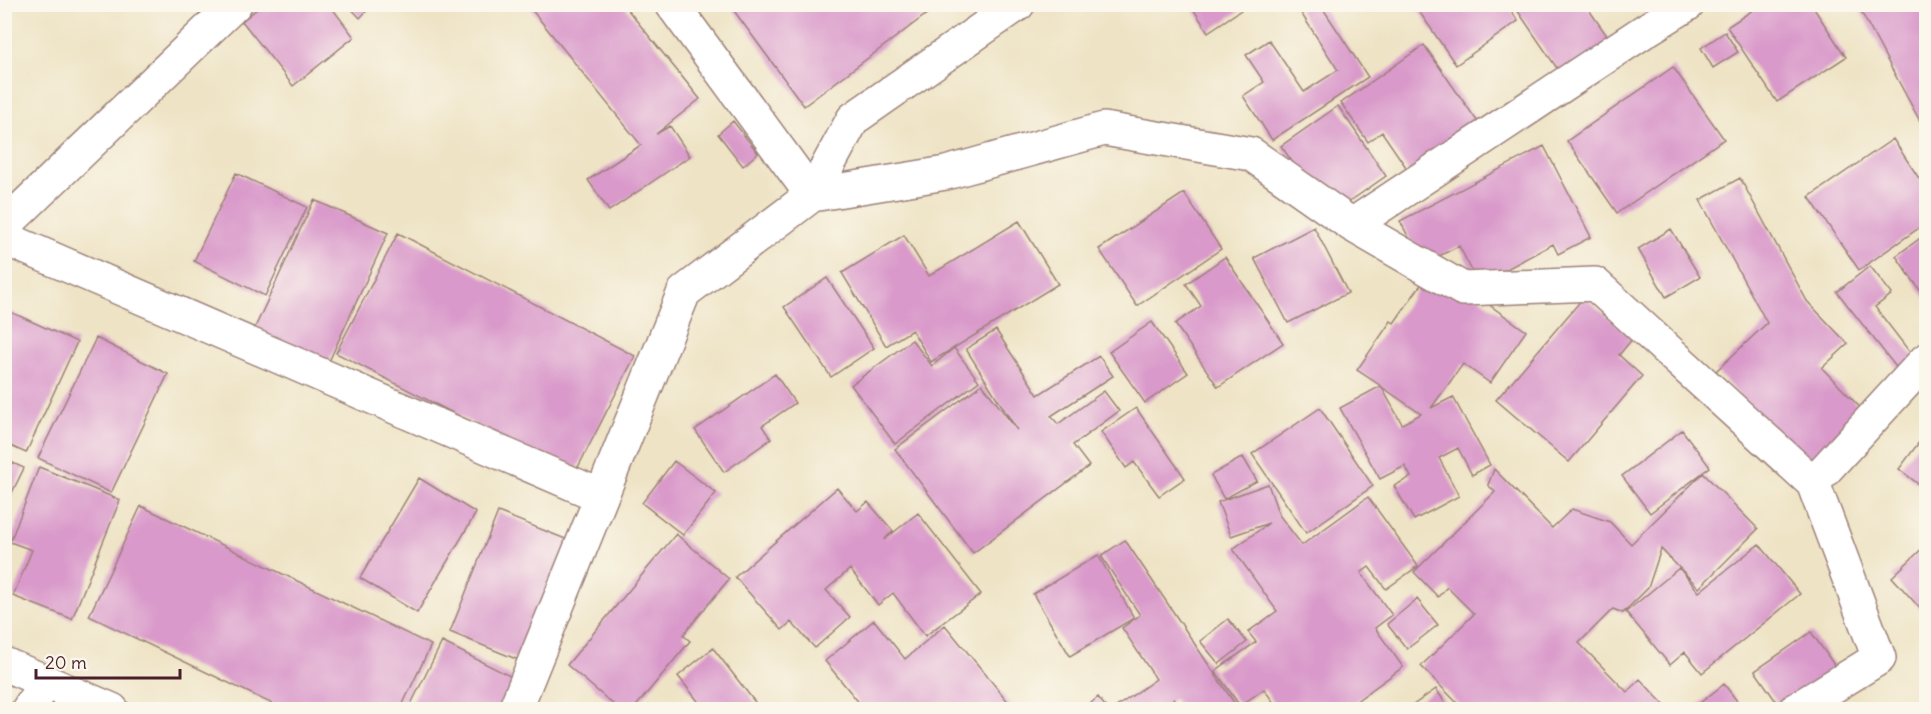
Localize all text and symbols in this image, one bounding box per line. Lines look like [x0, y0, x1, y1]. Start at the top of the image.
scale bar [36, 642, 180, 680]
text: 20 m [45, 651, 87, 674]

